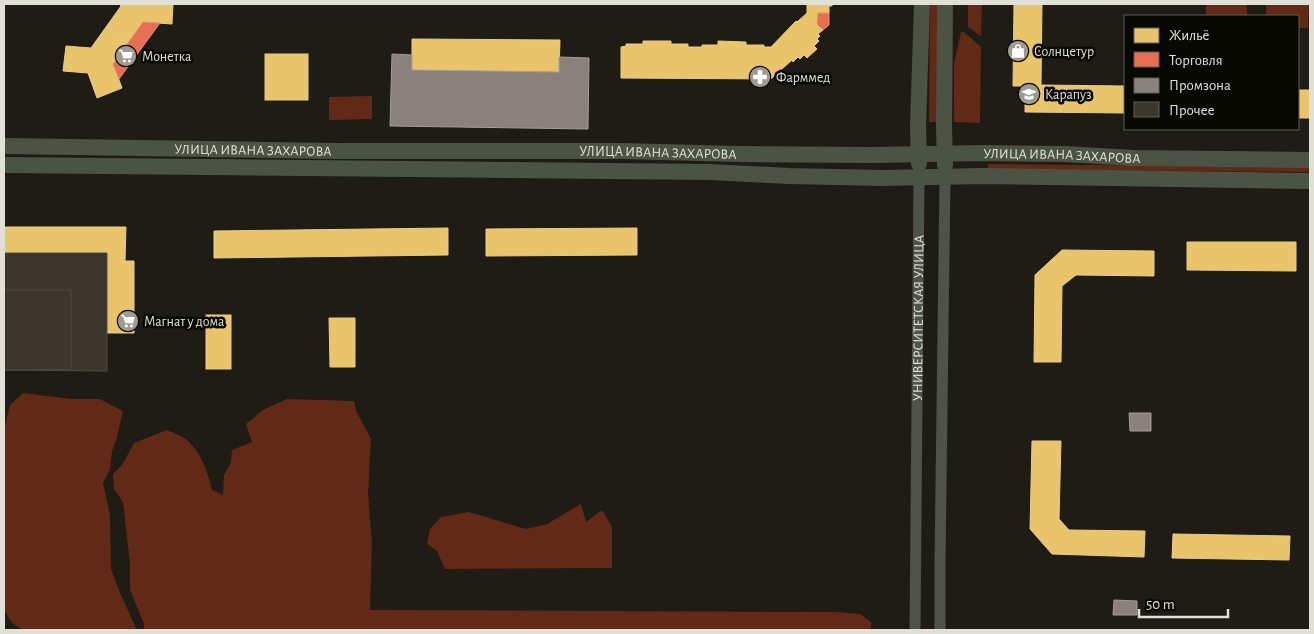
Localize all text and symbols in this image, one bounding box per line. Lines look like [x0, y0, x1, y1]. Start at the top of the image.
legend [1124, 15, 1299, 130]
text: Жильё [1169, 28, 1209, 43]
shop icon: Солнцетур [1006, 39, 1030, 63]
supermarket icon: Монетка [114, 44, 138, 68]
place label: Солнцетур [1034, 45, 1094, 59]
place label: Монетка [142, 50, 192, 64]
text: Торговля [1169, 53, 1223, 68]
pharmacy icon: Фарммед [748, 65, 772, 89]
place label: Фарммед [776, 71, 830, 85]
text: Промзона [1169, 78, 1231, 93]
school or university icon: Карапуз [1017, 82, 1041, 106]
place label: Карапуз [1045, 88, 1091, 102]
text: Прочее [1169, 103, 1215, 118]
street label: УЛИЦА ИВАНА ЗАХАРОВА [174, 143, 332, 159]
street label: УЛИЦА ИВАНА ЗАХАРОВА [579, 145, 737, 162]
street label: УЛИЦА ИВАНА ЗАХАРОВА [983, 147, 1141, 166]
street label: УНИВЕРСИТЕТСКАЯ УЛИЦА [911, 235, 926, 401]
supermarket icon: Магнат у дома [116, 309, 140, 333]
place label: Магнат у дома [144, 315, 225, 329]
scale bar [1139, 586, 1228, 618]
text: 50 m [1146, 597, 1175, 612]

